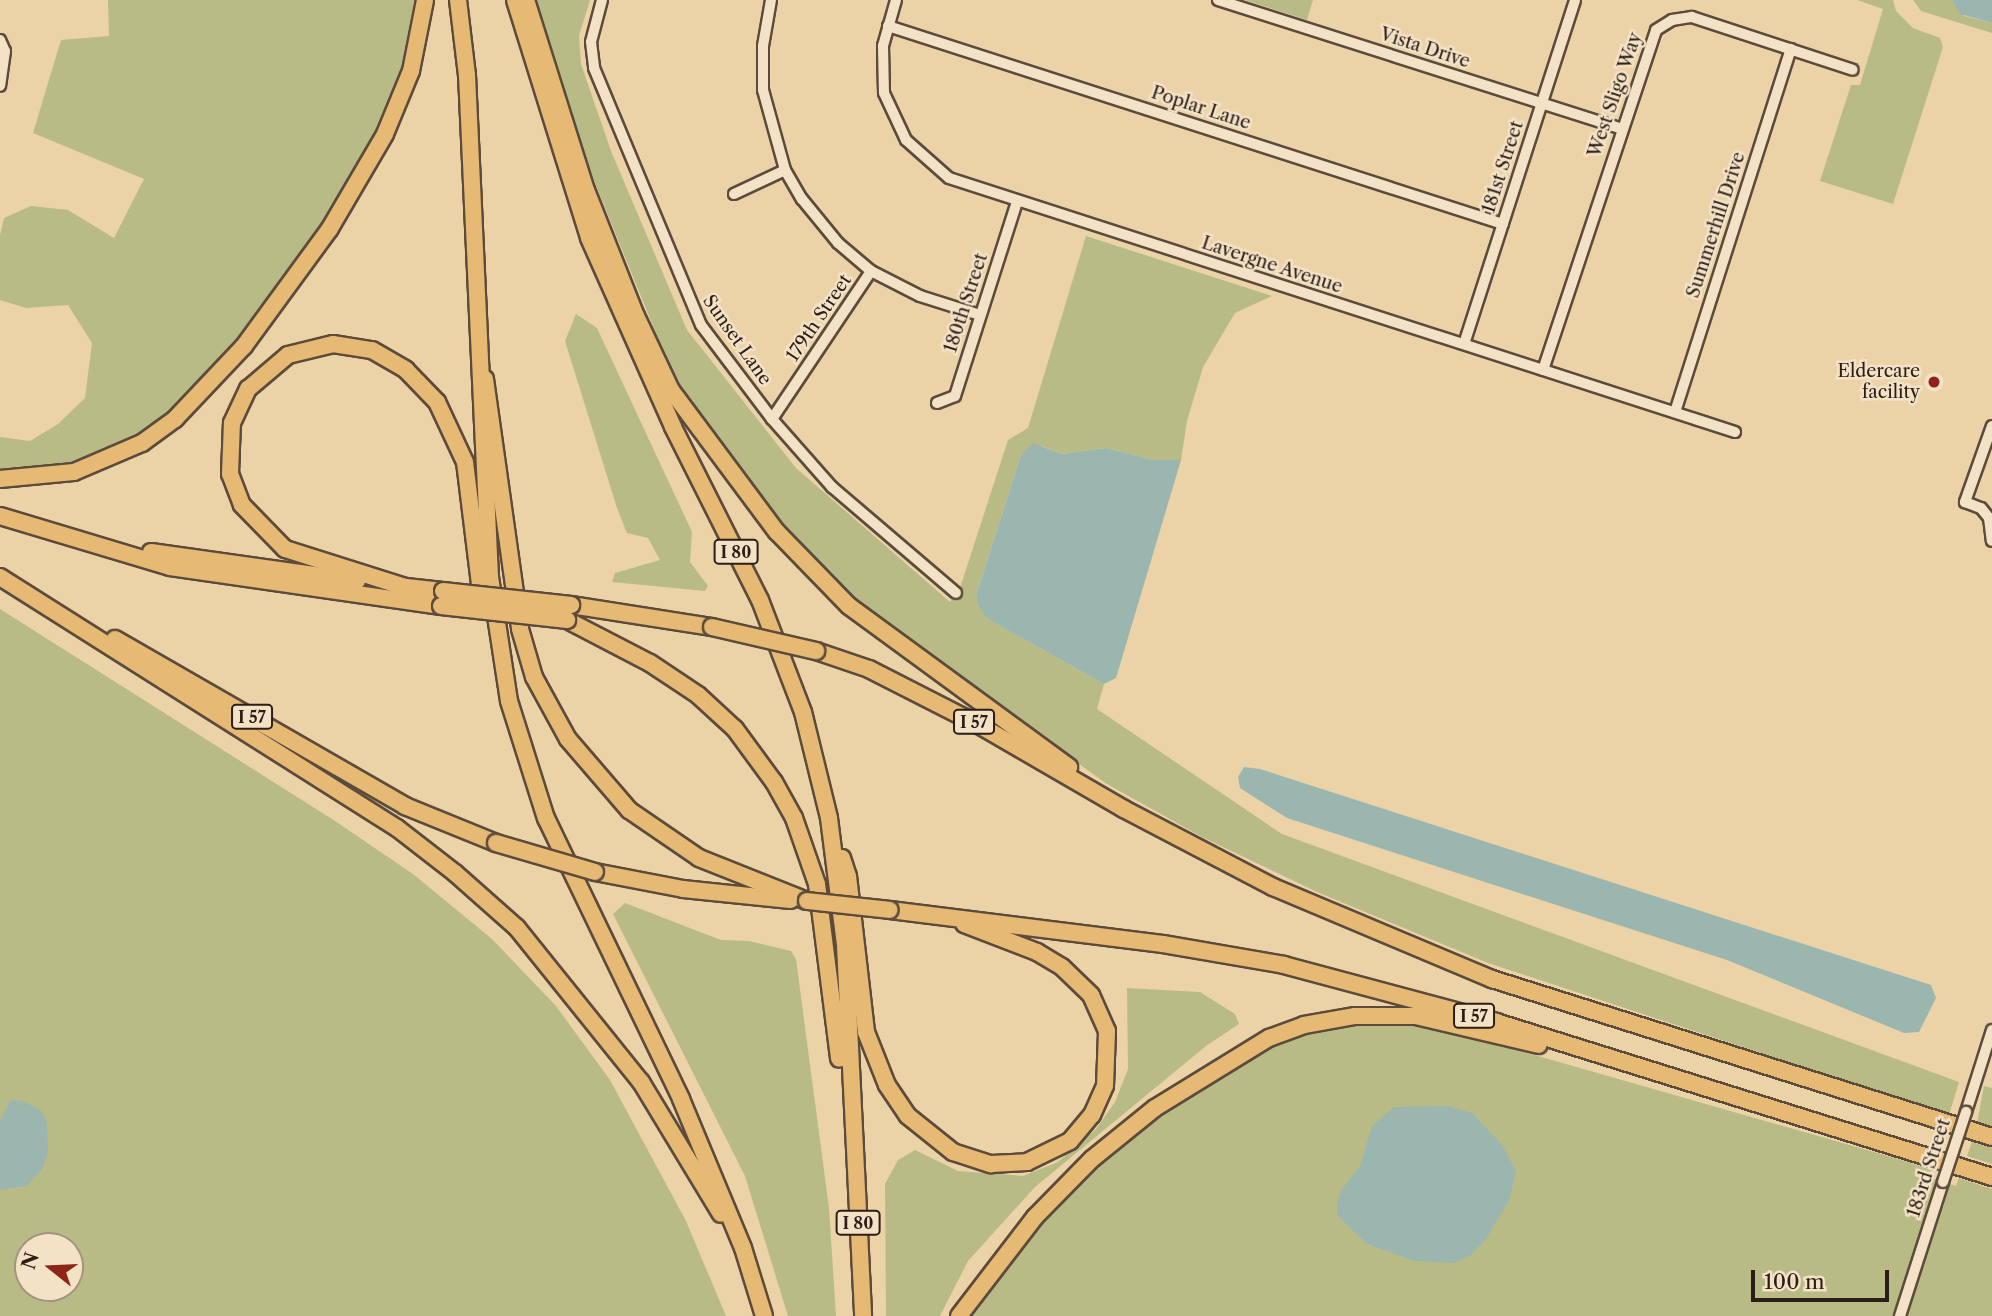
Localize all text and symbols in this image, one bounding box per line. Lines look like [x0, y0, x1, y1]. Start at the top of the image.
street label: Vista Drive [1377, 23, 1473, 73]
street label: West Sligo Way [1583, 29, 1647, 161]
street label: Poplar Lane [1148, 82, 1254, 134]
street label: 181st Street [1478, 118, 1528, 216]
street label: Summerhill Drive [1682, 149, 1750, 301]
street label: Lavergne Avenue [1199, 232, 1345, 298]
street label: 180th Street [940, 251, 992, 355]
street label: 179th Street [782, 270, 856, 366]
street label: Sunset Lane [698, 291, 776, 389]
place label: Eldercare facility [1837, 361, 1920, 404]
marker: Eldercare facility [1926, 374, 1942, 390]
road number: I 80 [713, 540, 759, 565]
road number: I 57 [231, 704, 273, 730]
road number: I 57 [953, 709, 995, 734]
road number: I 57 [1453, 1004, 1495, 1028]
street label: 183rd Street [1903, 1116, 1955, 1220]
road number: I 80 [835, 1210, 881, 1236]
north arrow [14, 1232, 84, 1302]
text: N [17, 1250, 44, 1272]
scale bar [1754, 1256, 1892, 1300]
text: 100 m [1764, 1269, 1825, 1294]

